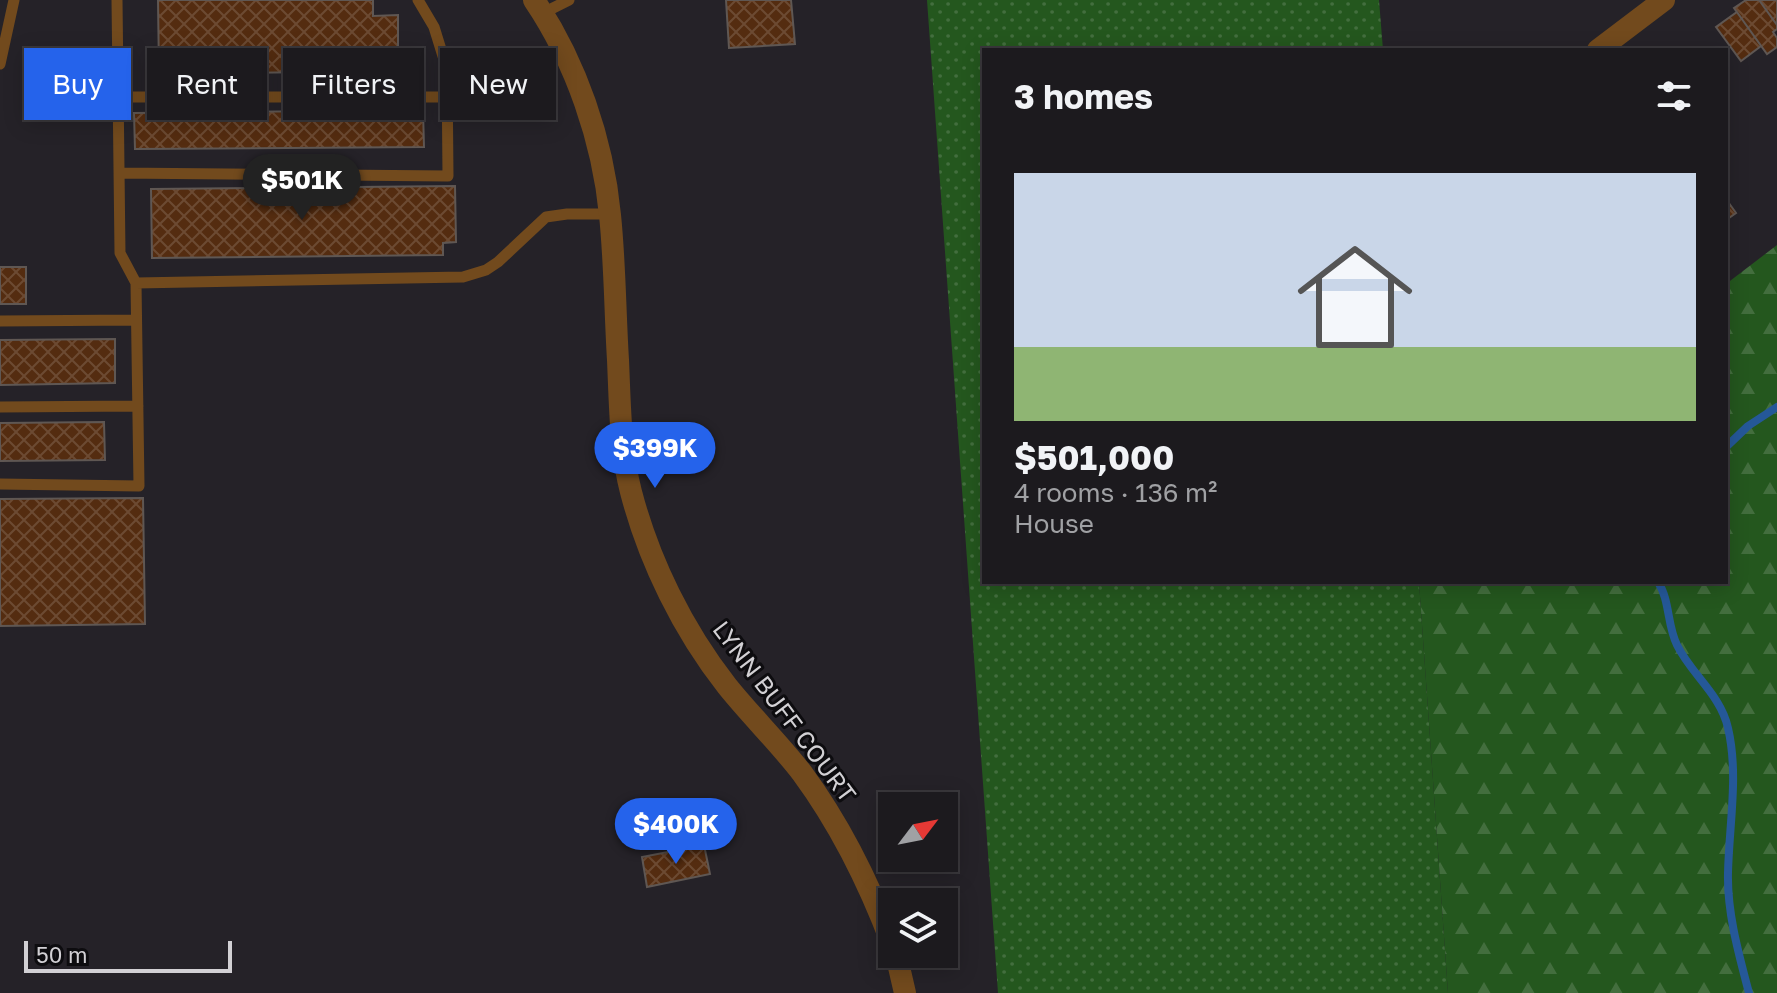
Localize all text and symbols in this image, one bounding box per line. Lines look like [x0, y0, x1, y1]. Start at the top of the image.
chip: Buy [24, 48, 131, 120]
chip: Rent [147, 48, 267, 120]
chip: Filters [283, 48, 424, 120]
chip: New [440, 48, 556, 120]
icon: filters [1652, 74, 1696, 118]
text: 3 homes [1014, 76, 1153, 116]
pin: $501K [246, 154, 358, 222]
text: $501K [261, 164, 343, 195]
icon: home [1283, 225, 1427, 369]
pin: $399K [599, 422, 711, 490]
text: $399K [612, 432, 698, 463]
text: $501,000 [1014, 437, 1174, 477]
text: 4 rooms · 136 m² [1014, 477, 1217, 508]
text: House [1014, 508, 1094, 539]
street label: LYNN BUFF COURT [708, 615, 863, 808]
north arrow [878, 792, 958, 872]
map controls [878, 792, 958, 968]
pin: $400K [620, 798, 732, 866]
text: $400K [633, 808, 719, 839]
button: layers [878, 888, 958, 968]
scale bar [24, 937, 232, 973]
text: 50 m [36, 941, 87, 968]

